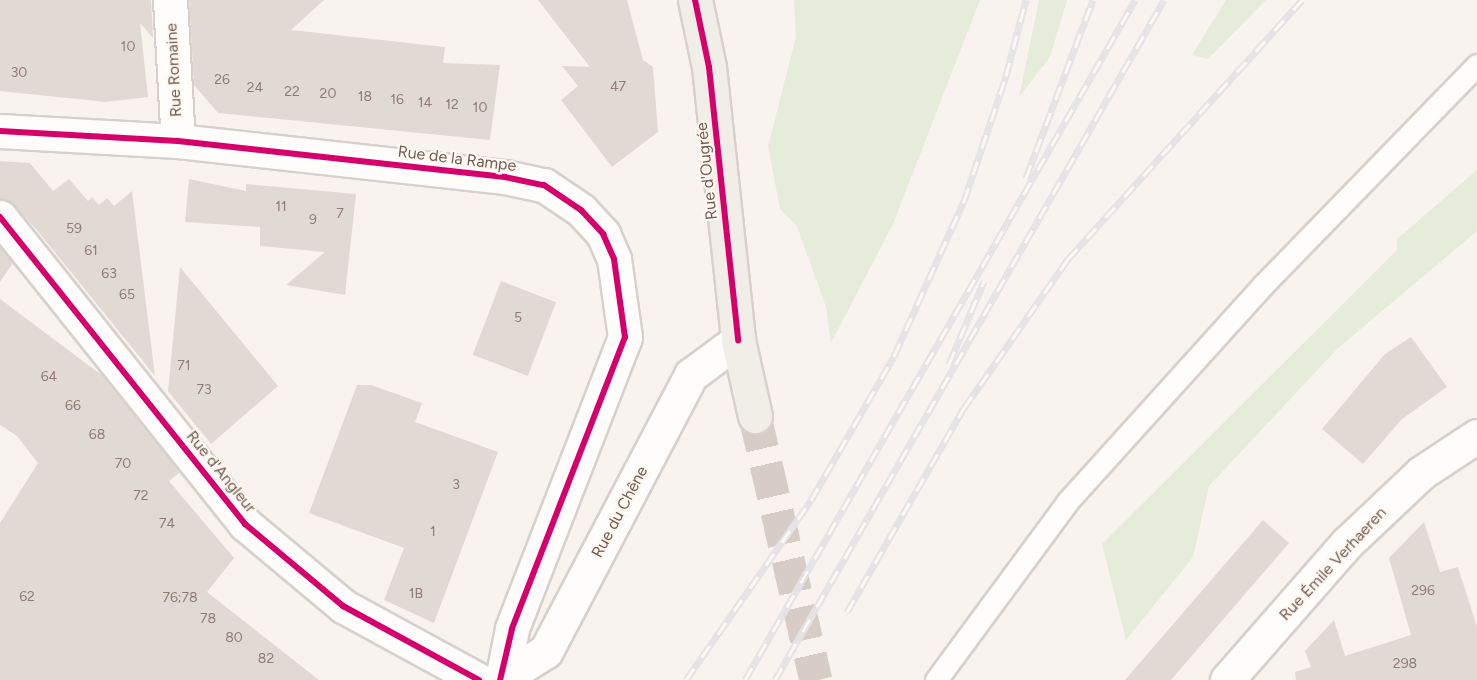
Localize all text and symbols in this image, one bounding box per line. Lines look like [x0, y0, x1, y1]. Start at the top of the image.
street label: Rue Romaine [162, 23, 186, 117]
house number: 10 [121, 39, 135, 55]
house number: 30 [11, 65, 27, 81]
house number: 26 [214, 72, 230, 88]
house number: 47 [610, 79, 626, 95]
house number: 24 [247, 80, 263, 96]
house number: 22 [284, 84, 300, 100]
house number: 20 [320, 86, 336, 102]
house number: 18 [358, 89, 372, 105]
house number: 16 [390, 92, 404, 108]
house number: 14 [418, 95, 432, 111]
house number: 12 [445, 97, 459, 113]
house number: 10 [473, 100, 487, 116]
street label: Rue d'Ougrée [692, 121, 722, 221]
street label: Rue de la Rampe [397, 142, 517, 176]
house number: 11 [275, 199, 287, 215]
house number: 7 [336, 206, 344, 222]
house number: 9 [309, 212, 317, 228]
house number: 59 [66, 221, 82, 237]
house number: 61 [84, 243, 98, 259]
house number: 63 [101, 266, 117, 282]
house number: 65 [119, 287, 135, 303]
house number: 5 [514, 310, 522, 326]
house number: 71 [177, 358, 191, 374]
house number: 64 [41, 369, 57, 385]
house number: 73 [196, 382, 212, 398]
house number: 66 [65, 398, 81, 414]
house number: 68 [89, 427, 105, 443]
street label: Rue d'Angleur [182, 427, 260, 517]
house number: 70 [115, 456, 131, 472]
street label: Rue du Chêne [588, 463, 652, 561]
house number: 3 [452, 477, 460, 493]
house number: 72 [133, 488, 149, 504]
street label: Rue Émile Verhaeren [1275, 503, 1391, 625]
house number: 74 [159, 516, 175, 532]
house number: 1 [430, 524, 436, 540]
house number: 296 [1411, 583, 1435, 599]
house number: 1B [409, 586, 423, 602]
house number: 62 [19, 589, 35, 605]
house number: 76;78 [162, 590, 198, 606]
house number: 78 [200, 611, 216, 627]
house number: 80 [225, 630, 243, 646]
house number: 82 [258, 651, 274, 667]
house number: 298 [1393, 656, 1417, 672]

